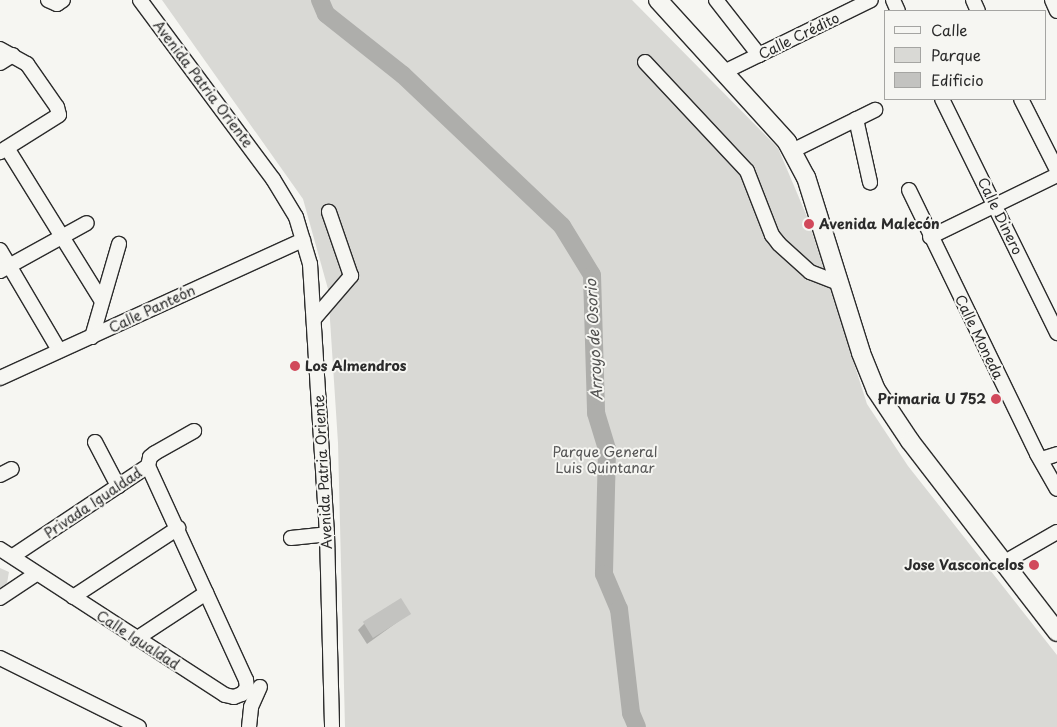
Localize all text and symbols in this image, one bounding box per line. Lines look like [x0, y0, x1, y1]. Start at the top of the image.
street label: Calle Crédito [756, 9, 842, 63]
legend [884, 10, 1047, 100]
street label: Avenida Patria Oriente [150, 18, 256, 150]
text: Calle [931, 18, 968, 41]
text: Parque [931, 43, 981, 66]
text: Edificio [931, 68, 984, 91]
street label: Calle Dinero [974, 174, 1026, 258]
place label: Avenida Malecón [819, 216, 939, 232]
marker: Avenida Malecón [803, 218, 815, 230]
water label: Arroyo de Osorio [581, 277, 605, 403]
street label: Calle Panteón [106, 282, 198, 336]
street label: Calle Moneda [951, 292, 1007, 382]
place label: Los Almendros [305, 358, 407, 374]
marker: Los Almendros [289, 360, 301, 372]
place label: Primaria U 752 [877, 391, 986, 407]
marker: Primaria U 752 [990, 393, 1002, 405]
street label: Avenida Patria Oriente [311, 395, 335, 549]
park label: Parque General Luis Quintanar [553, 444, 657, 477]
street label: Privada Igualdad [41, 464, 145, 542]
place label: Jose Vasconcelos [904, 557, 1024, 573]
marker: Jose Vasconcelos [1028, 559, 1040, 571]
street label: Calle Igualdad [93, 607, 183, 673]

